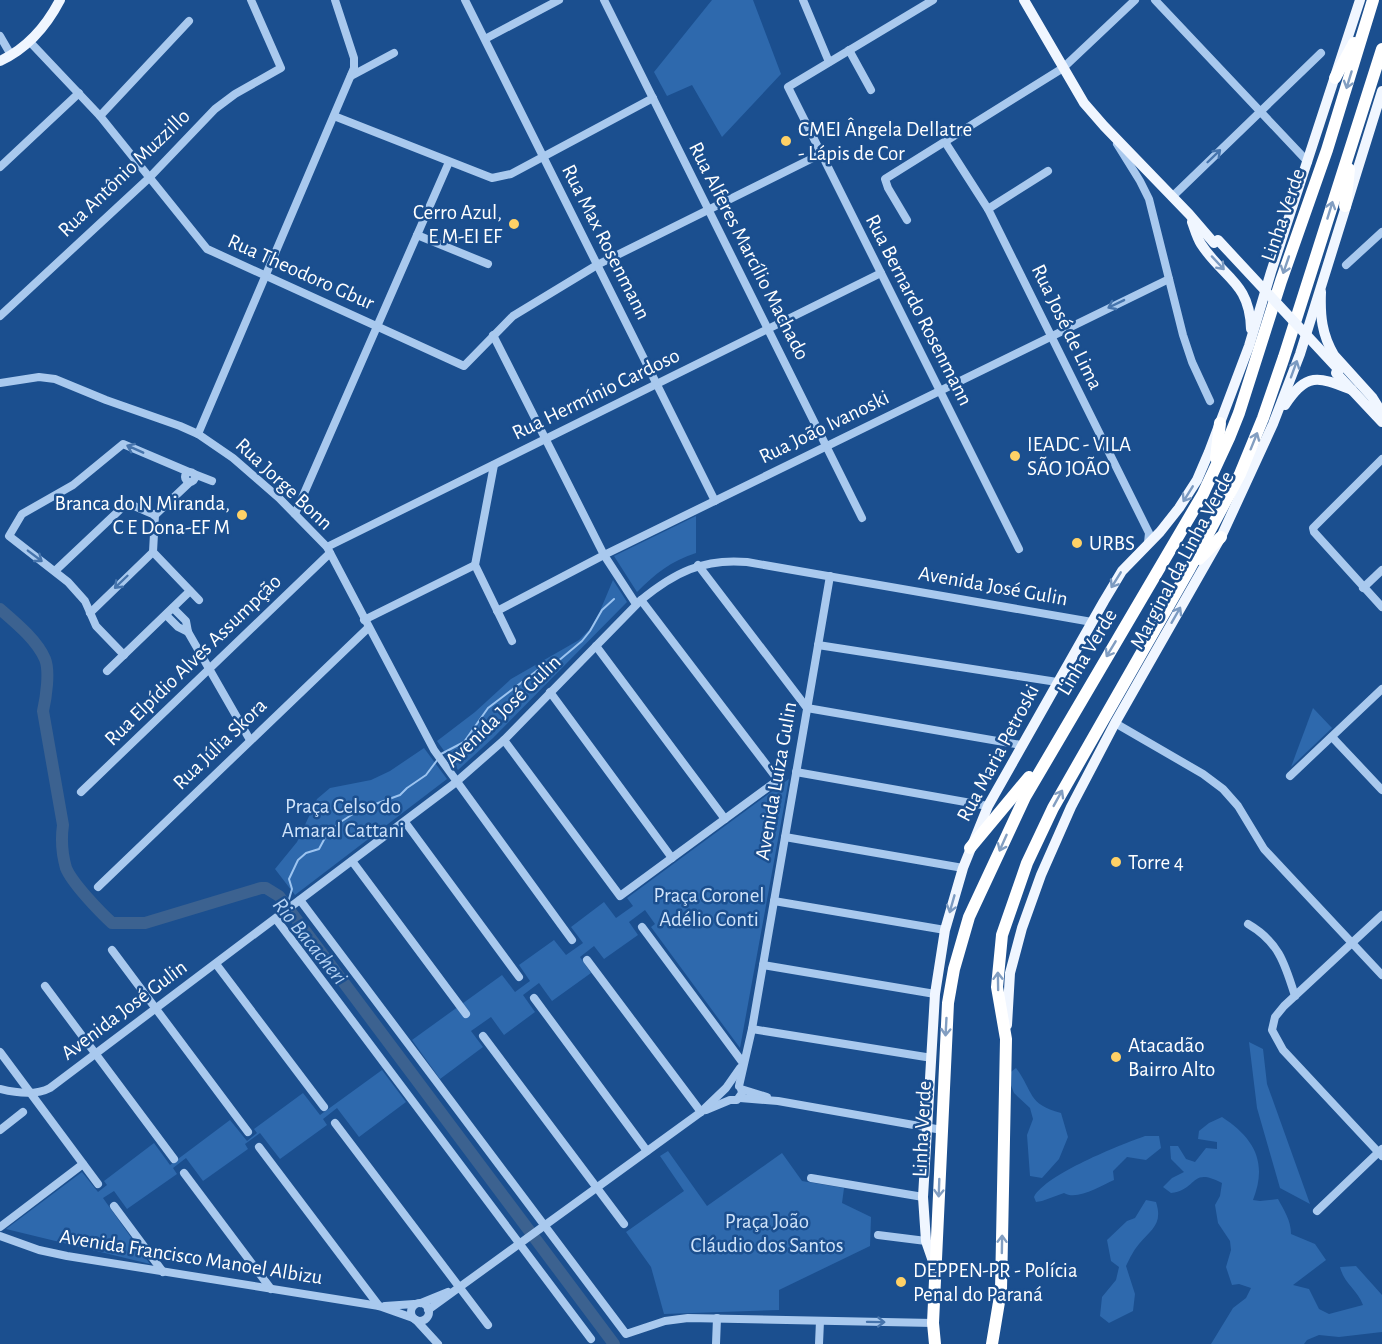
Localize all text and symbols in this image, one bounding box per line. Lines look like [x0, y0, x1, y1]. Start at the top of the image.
one-way arrow [1343, 70, 1354, 89]
street label: Rua Antônio Muzzillo [54, 105, 194, 241]
place label: CMEI Ângela Dellatre - Lápis de Cor [798, 117, 972, 164]
marker: CMEI Ângela Dellatre - Lápis de Cor [779, 134, 793, 148]
street label: Rua Alferes Marcílio Machado [685, 139, 813, 363]
one-way arrow [1207, 149, 1222, 164]
street label: Rua Max Rosenmann [558, 161, 654, 323]
street label: Linha Verde [1257, 166, 1309, 264]
one-way arrow [1325, 201, 1336, 220]
place label: Cerro Azul, E M-EI EF [413, 202, 503, 247]
street label: Rua Bernardo Rosenmann [862, 211, 976, 409]
marker: Cerro Azul, E M-EI EF [507, 217, 521, 231]
street label: Rua Theodoro Gbur [225, 230, 378, 314]
one-way arrow [1280, 255, 1291, 274]
one-way arrow [1211, 256, 1225, 271]
street label: Rua José de Lima [1028, 261, 1107, 393]
one-way arrow [1108, 299, 1126, 311]
street label: Rua Hermínio Cardoso [509, 344, 683, 444]
one-way arrow [1289, 360, 1300, 379]
street label: Rua João Ivanoski [756, 387, 892, 467]
one-way arrow [1249, 432, 1260, 451]
street label: Rua Jorge Bonn [231, 434, 337, 534]
place label: IEADC - VILA SÃO JOÃO [1027, 434, 1131, 479]
one-way arrow [126, 443, 145, 454]
marker: IEADC - VILA SÃO JOÃO [1008, 449, 1022, 463]
street label: Marginal da Linha Verde [1126, 468, 1238, 652]
one-way arrow [1182, 485, 1194, 502]
place label: Branca do N Miranda, C E Dona-EF M [55, 493, 230, 538]
marker: Branca do N Miranda, C E Dona-EF M [235, 508, 249, 522]
place label: URBS [1089, 533, 1135, 554]
marker: URBS [1070, 536, 1084, 550]
one-way arrow [27, 549, 43, 562]
street label: Avenida José Gulin [917, 563, 1069, 609]
street label: Rua Elpídio Alves Assumpção [101, 570, 285, 750]
one-way arrow [1110, 571, 1122, 588]
one-way arrow [114, 575, 129, 590]
street label: Linha Verde [1053, 605, 1121, 699]
one-way arrow [1171, 607, 1182, 625]
one-way arrow [1105, 640, 1117, 657]
street label: Avenida José Gulin [441, 651, 565, 771]
street label: Rua Maria Petroski [953, 681, 1043, 825]
street label: Rua Júlia Skora [169, 694, 271, 794]
street label: Avenida Luíza Gulin [752, 700, 800, 862]
one-way arrow [1052, 790, 1064, 807]
park label: Praça Celso do Amaral Cattani [282, 796, 404, 841]
one-way arrow [997, 833, 1008, 851]
place label: Torre 4 [1128, 852, 1184, 873]
marker: Torre 4 [1109, 855, 1123, 869]
park label: Praça Coronel Adélio Conti [653, 885, 765, 930]
water label: Rio Bacacheri [269, 893, 352, 989]
one-way arrow [946, 894, 957, 913]
street label: Avenida José Gulin [57, 956, 191, 1064]
one-way arrow [992, 972, 1004, 992]
one-way arrow [941, 1017, 952, 1037]
place label: Atacadão Bairro Alto [1128, 1035, 1215, 1080]
marker: Atacadão Bairro Alto [1109, 1050, 1123, 1064]
street label: Linha Verde [909, 1080, 935, 1178]
one-way arrow [934, 1178, 945, 1198]
park label: Praça João Cláudio dos Santos [691, 1211, 843, 1256]
street label: Avenida Francisco Manoel Albizu [58, 1226, 324, 1288]
one-way arrow [996, 1235, 1008, 1255]
place label: DEPPEN-PR - Polícia Penal do Paraná [913, 1260, 1078, 1305]
marker: DEPPEN-PR - Polícia Penal do Paraná [894, 1275, 908, 1289]
one-way arrow [866, 1316, 886, 1328]

